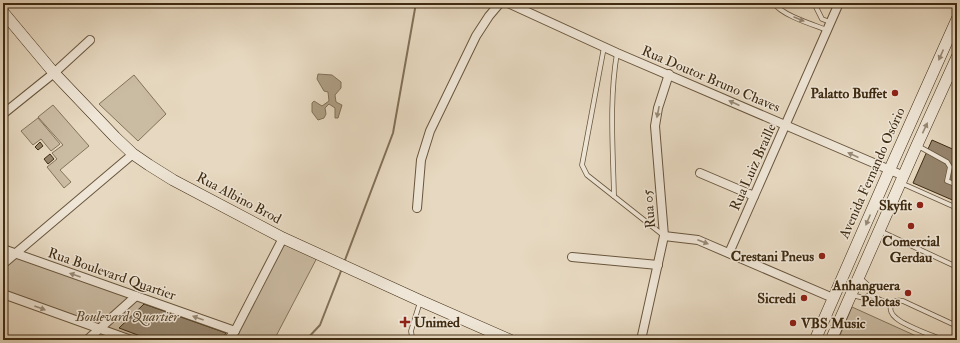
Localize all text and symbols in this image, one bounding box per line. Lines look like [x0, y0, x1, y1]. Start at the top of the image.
one-way arrow [794, 16, 806, 22]
street label: Rua Doutor Bruno Chaves [639, 42, 783, 116]
one-way arrow [938, 49, 944, 61]
place label: Palatto Buffet [811, 85, 887, 102]
marker: Palatto Buffet [890, 88, 900, 98]
one-way arrow [728, 100, 740, 106]
street label: Avenida Fernando Osório [835, 105, 909, 242]
one-way arrow [655, 106, 661, 118]
street label: Rua Luiz Braille [726, 121, 780, 213]
one-way arrow [922, 122, 928, 133]
one-way arrow [847, 152, 859, 158]
street label: Rua Albino Brod [194, 169, 284, 228]
street label: Rua 05 [639, 188, 659, 229]
place label: Skyfit [879, 197, 912, 215]
marker: Skyfit [915, 200, 925, 210]
one-way arrow [864, 214, 870, 226]
marker: Comercial Gerdau [906, 221, 916, 231]
place label: Comercial Gerdau [882, 233, 940, 266]
one-way arrow [697, 239, 709, 245]
street label: Rua Boulevard Quartier [46, 244, 179, 304]
place label: Crestani Pneus [731, 248, 814, 265]
marker: Crestani Pneus [817, 251, 827, 261]
one-way arrow [69, 271, 81, 277]
place label: Anhanguera Pelotas [831, 277, 901, 310]
marker: Anhanguera Pelotas [903, 288, 913, 298]
place label: Sicredi [757, 290, 796, 307]
marker: Sicredi [799, 293, 809, 303]
one-way arrow [34, 305, 46, 311]
park label: Boulevard Quartier [75, 308, 179, 326]
place label: Unimed [414, 314, 460, 331]
one-way arrow [191, 315, 203, 321]
place label: VBS Music [800, 315, 866, 332]
marker: Unimed [399, 316, 411, 328]
marker: VBS Music [788, 318, 798, 328]

